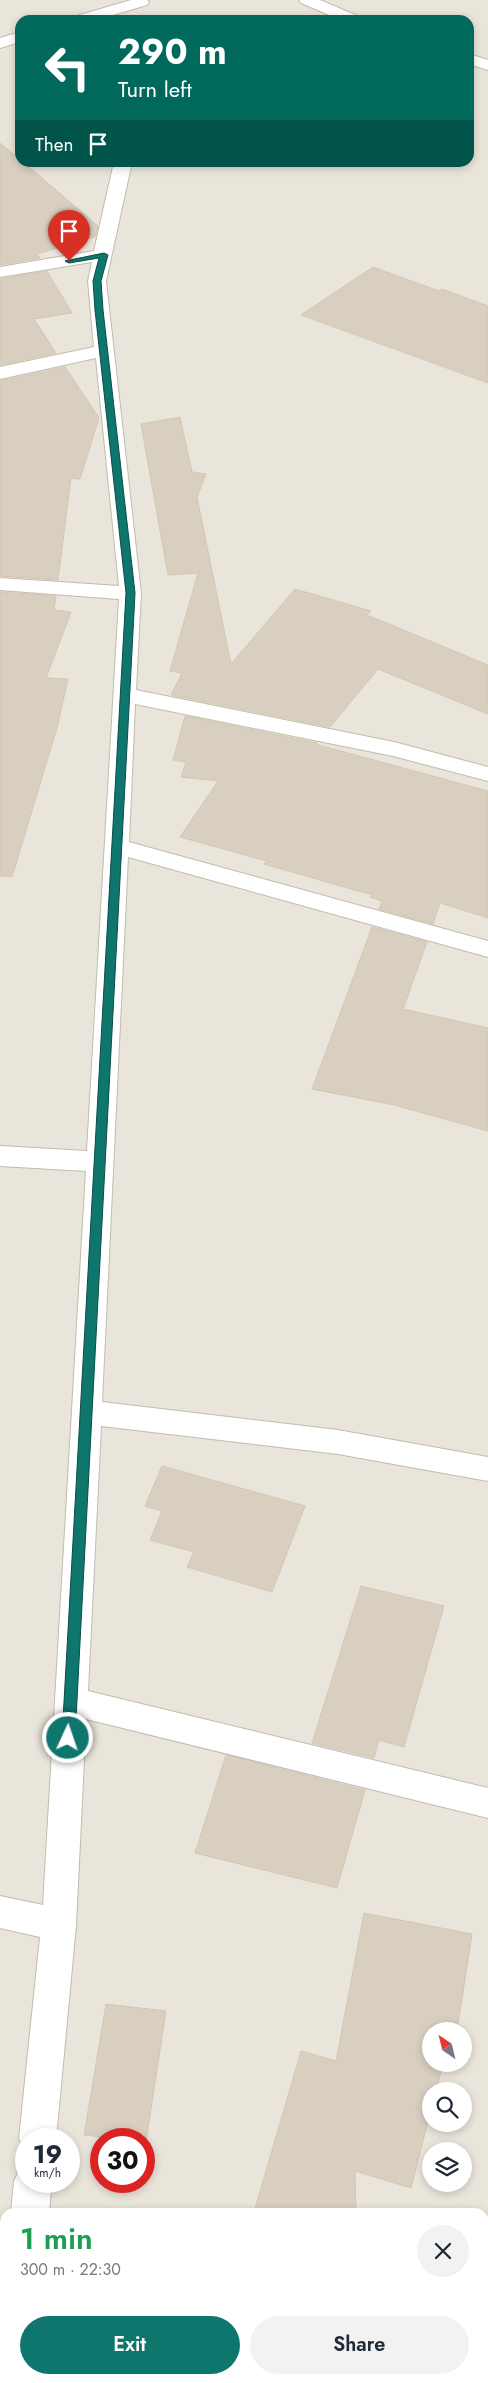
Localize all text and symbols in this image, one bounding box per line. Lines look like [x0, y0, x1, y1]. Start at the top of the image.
text: 290 m [118, 27, 227, 77]
icon: left [35, 35, 100, 100]
text: Turn left [118, 73, 192, 105]
icon: arrive [84, 130, 112, 158]
text: Then [35, 131, 74, 158]
pin [48, 210, 90, 261]
icon: arrive [55, 217, 83, 245]
position arrow [41, 1711, 93, 1763]
north arrow [422, 2022, 472, 2072]
map controls [422, 2022, 472, 2192]
button: search [422, 2082, 472, 2132]
speed limit sign: 30 [90, 2128, 155, 2193]
text: 19 [33, 2136, 62, 2172]
button: layers [422, 2142, 472, 2192]
text: km/h [34, 2164, 61, 2182]
text: 1 min [20, 2217, 93, 2260]
button: close [417, 2225, 469, 2277]
text: 300 m · 22:30 [20, 2258, 121, 2281]
button: Exit [20, 2316, 240, 2374]
button: Share [250, 2316, 469, 2374]

